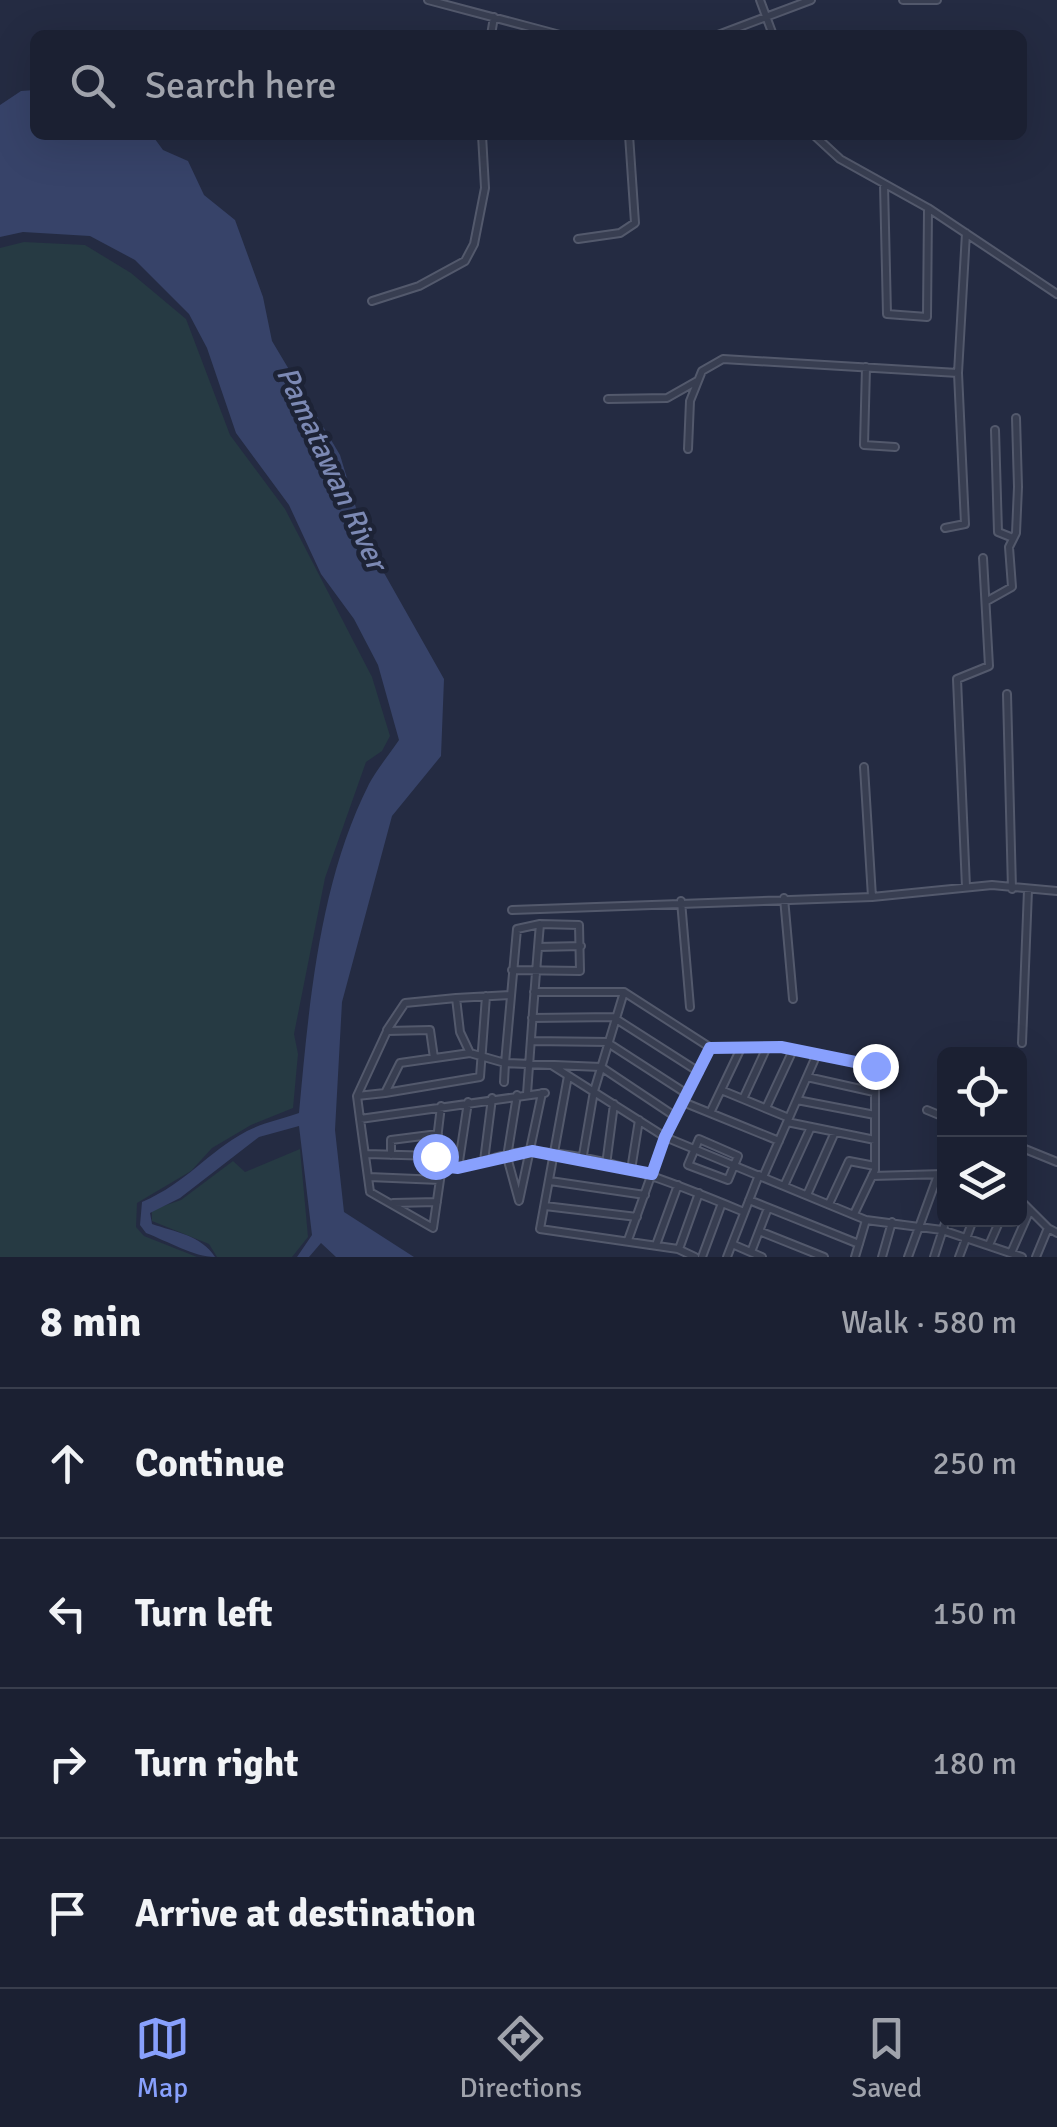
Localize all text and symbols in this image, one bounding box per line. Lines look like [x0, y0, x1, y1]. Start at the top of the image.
search box [30, 30, 1027, 140]
icon: search [65, 58, 120, 113]
text: Search here [145, 62, 337, 109]
water label: Pamatawan River [268, 360, 397, 580]
route end [853, 1044, 899, 1090]
map controls [937, 1047, 1027, 1227]
button: locate [937, 1047, 1027, 1137]
route start [413, 1134, 459, 1180]
button: layers [937, 1137, 1027, 1227]
text: 8 min [40, 1297, 141, 1348]
text: Walk · 580 m [841, 1303, 1017, 1342]
icon: ahead [40, 1436, 95, 1491]
text: Continue [135, 1440, 285, 1487]
text: 250 m [933, 1444, 1017, 1483]
icon: left [40, 1586, 95, 1641]
text: Turn left [135, 1590, 273, 1637]
text: 150 m [933, 1594, 1017, 1633]
icon: right [40, 1736, 95, 1791]
text: Turn right [135, 1740, 299, 1787]
text: 180 m [933, 1744, 1017, 1783]
icon: arrive [40, 1886, 95, 1941]
text: Arrive at destination [135, 1890, 476, 1937]
tab: Map [135, 2011, 190, 2105]
tab: Directions [460, 2011, 582, 2105]
tab: Saved [852, 2011, 922, 2105]

